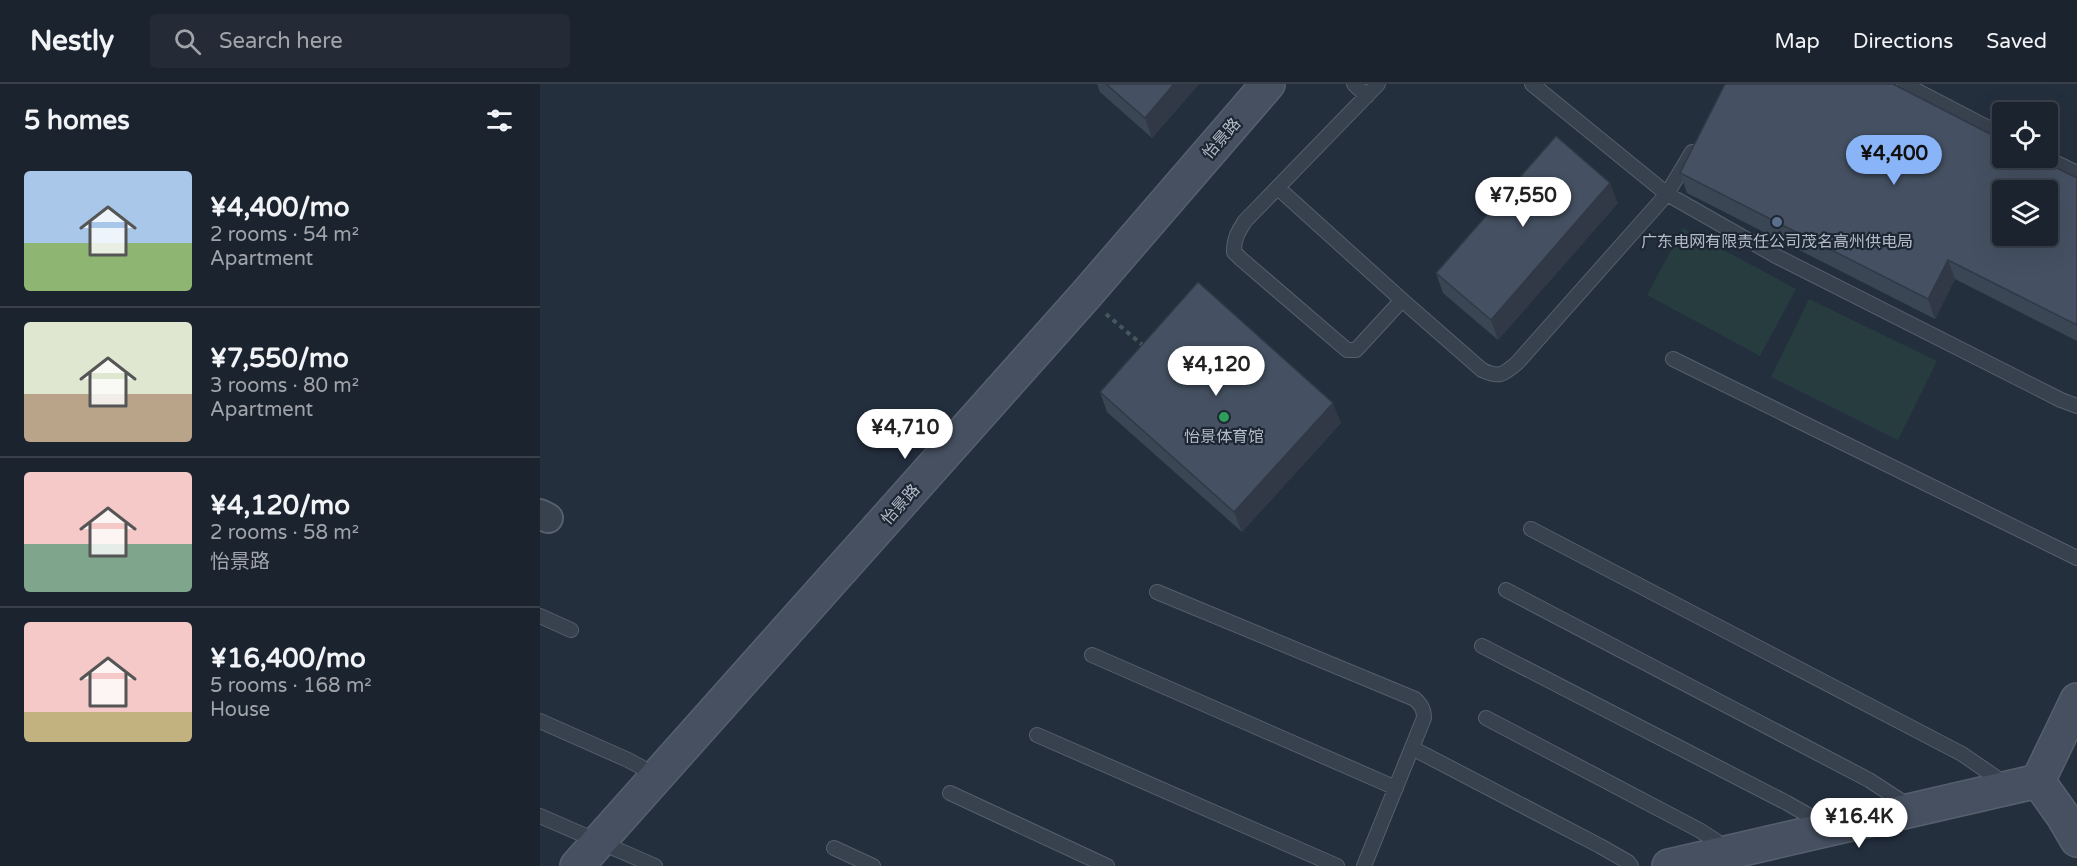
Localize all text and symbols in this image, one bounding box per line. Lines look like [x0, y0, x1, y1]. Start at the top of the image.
search box [150, 14, 570, 68]
text: Nestly [30, 24, 114, 58]
icon: search [171, 25, 204, 58]
text: Search here [219, 28, 343, 54]
text: Map [1774, 29, 1820, 54]
text: Directions [1853, 29, 1953, 54]
text: Saved [1986, 29, 2047, 54]
map controls [1992, 102, 2058, 246]
button: locate [1992, 102, 2058, 168]
icon: filters [483, 104, 516, 137]
text: 5 homes [24, 105, 130, 136]
street label: 怡景路 [1198, 114, 1245, 163]
pin: ¥4,400 [1845, 135, 1943, 186]
text: ¥4,400 [1860, 142, 1928, 166]
pin: ¥7,550 [1474, 177, 1572, 228]
button: layers [1992, 180, 2058, 246]
text: ¥7,550 [1489, 184, 1557, 208]
text: ¥4,400/mo [210, 192, 349, 223]
icon: home [72, 195, 144, 267]
marker: 广东电网有限责任公司茂名高州供电局 [1770, 215, 1784, 229]
text: 2 rooms · 54 m² [210, 223, 359, 247]
place label: 广东电网有限责任公司茂名高州供电局 [1641, 232, 1913, 252]
text: Apartment [210, 247, 313, 271]
text: ¥7,550/mo [210, 343, 349, 374]
icon: home [72, 346, 144, 418]
pin: ¥4,120 [1167, 346, 1265, 397]
text: ¥4,120 [1182, 353, 1250, 377]
text: 3 rooms · 80 m² [210, 374, 359, 398]
text: Apartment [210, 398, 313, 422]
pin: ¥4,710 [856, 409, 954, 460]
marker: 怡景体育馆 [1217, 410, 1231, 424]
text: ¥4,710 [871, 416, 939, 440]
place label: 怡景体育馆 [1184, 427, 1264, 447]
street label: 怡景路 [877, 480, 924, 529]
text: ¥4,120/mo [210, 490, 350, 521]
icon: home [72, 496, 144, 568]
text: 2 rooms · 58 m² [210, 521, 359, 545]
text: 怡景路 [210, 550, 270, 574]
text: ¥16,400/mo [210, 643, 366, 674]
icon: home [72, 646, 144, 718]
text: 5 rooms · 168 m² [210, 674, 372, 698]
text: House [210, 698, 270, 722]
pin: ¥16.4K [1810, 798, 1908, 849]
text: ¥16.4K [1824, 805, 1894, 829]

